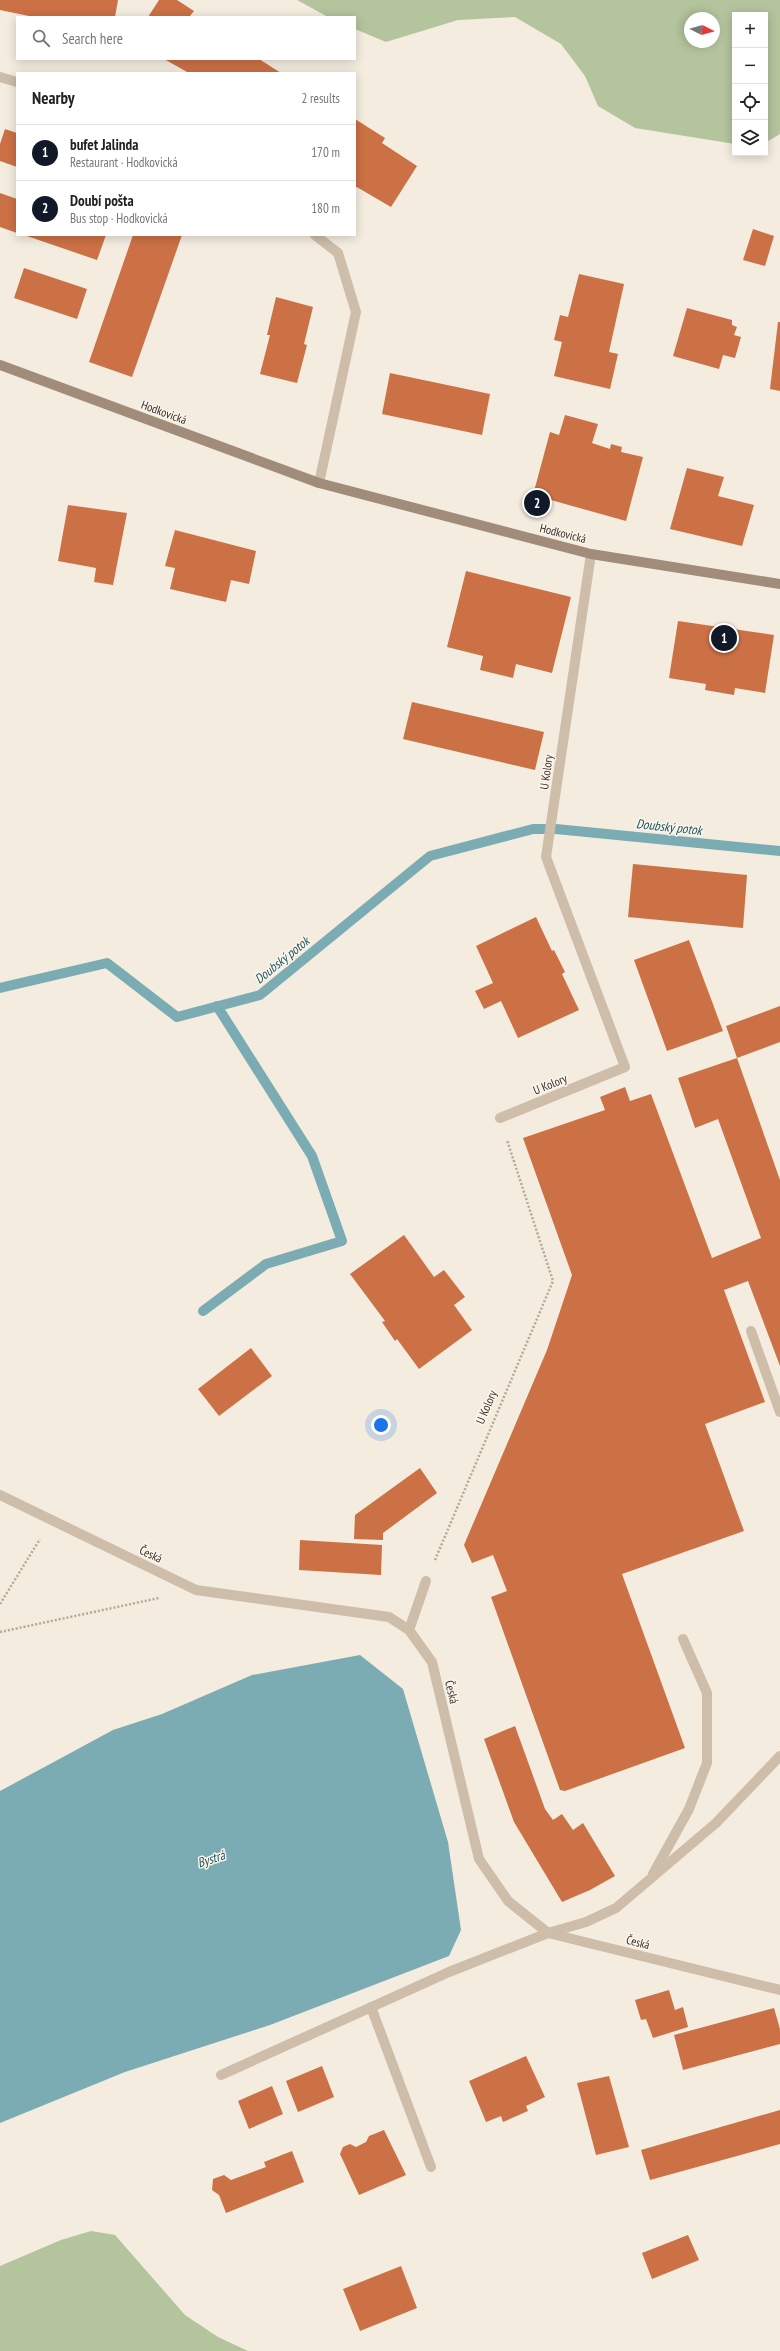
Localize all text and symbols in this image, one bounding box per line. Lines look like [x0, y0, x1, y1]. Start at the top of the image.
north arrow [684, 12, 720, 48]
map controls [732, 12, 768, 156]
button: + [732, 12, 768, 48]
search box [16, 16, 356, 60]
icon: search [30, 27, 52, 49]
text: Search here [62, 29, 123, 48]
button: − [732, 48, 768, 84]
button: locate [732, 84, 768, 120]
text: Nearby [32, 87, 75, 109]
text: 2 results [301, 90, 340, 107]
button: layers [732, 120, 768, 156]
text: bufet Jalinda [70, 135, 138, 154]
text: 1 [42, 144, 48, 161]
text: 170 m [311, 144, 340, 161]
text: Restaurant · Hodkovická [70, 154, 178, 171]
text: Doubí pošta [70, 191, 134, 210]
text: 2 [42, 200, 48, 217]
text: 180 m [311, 200, 340, 217]
text: Bus stop · Hodkovická [70, 210, 168, 227]
street label: Hodkovická [139, 397, 189, 427]
pin: 2 [524, 488, 550, 518]
street label: Hodkovická [538, 520, 588, 546]
pin: 1 [711, 623, 737, 653]
street label: U Kolory [536, 753, 556, 790]
water label: Doubský potok [635, 815, 705, 839]
water label: Doubský potok [251, 931, 314, 987]
street label: U Kolory [531, 1070, 570, 1098]
street label: U Kolory [472, 1387, 500, 1426]
your location [371, 1415, 391, 1435]
street label: Česká [137, 1542, 165, 1566]
street label: Česká [442, 1679, 462, 1705]
water label: Bystrá [195, 1846, 228, 1871]
street label: Česká [625, 1932, 651, 1952]

